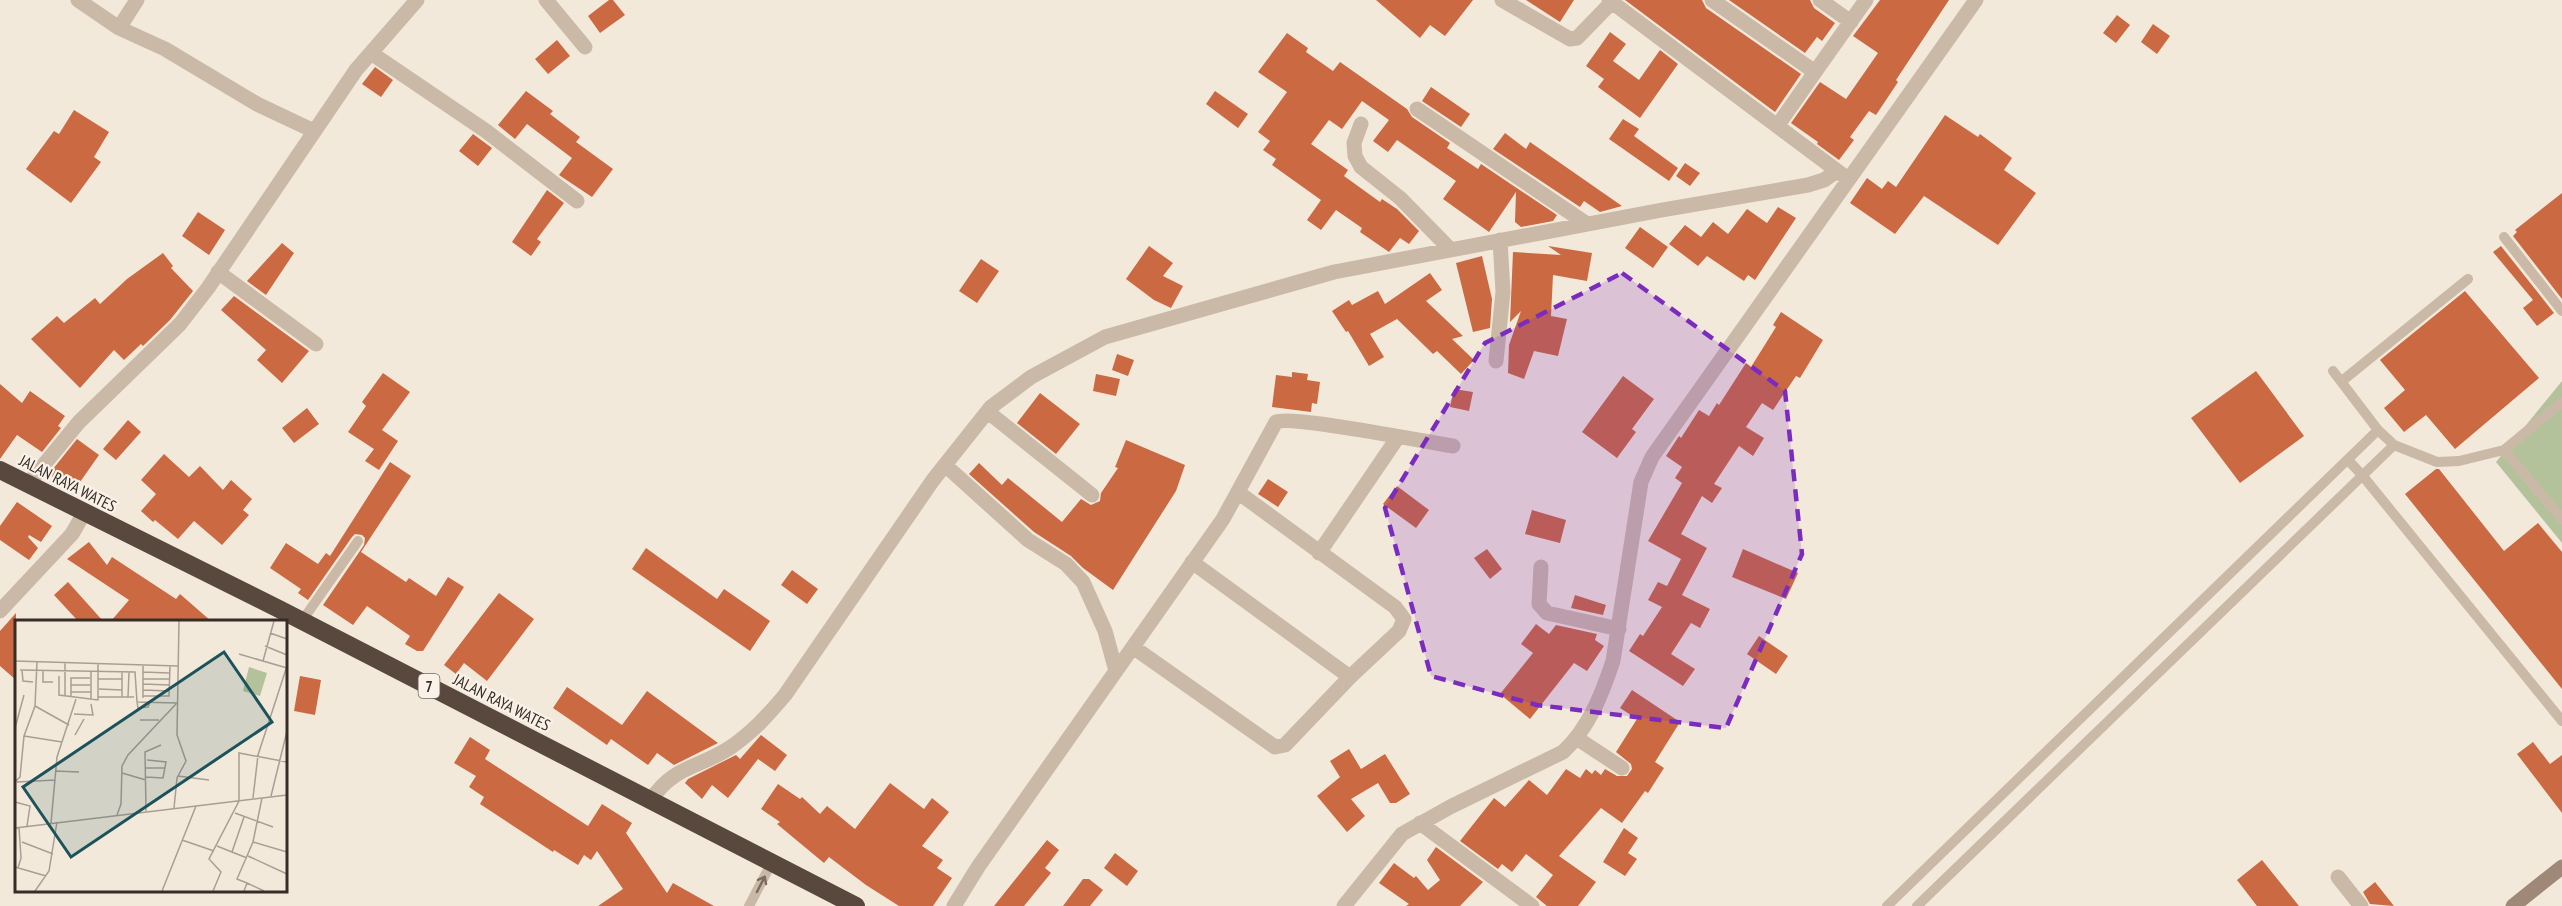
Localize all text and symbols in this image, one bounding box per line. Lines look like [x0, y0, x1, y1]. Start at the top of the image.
street label: JALAN RAYA WATES [15, 450, 120, 516]
inset map [15, 620, 286, 891]
street label: JALAN RAYA WATES [449, 669, 554, 735]
road number: 7 [418, 674, 440, 698]
one-way arrow [755, 876, 767, 893]

